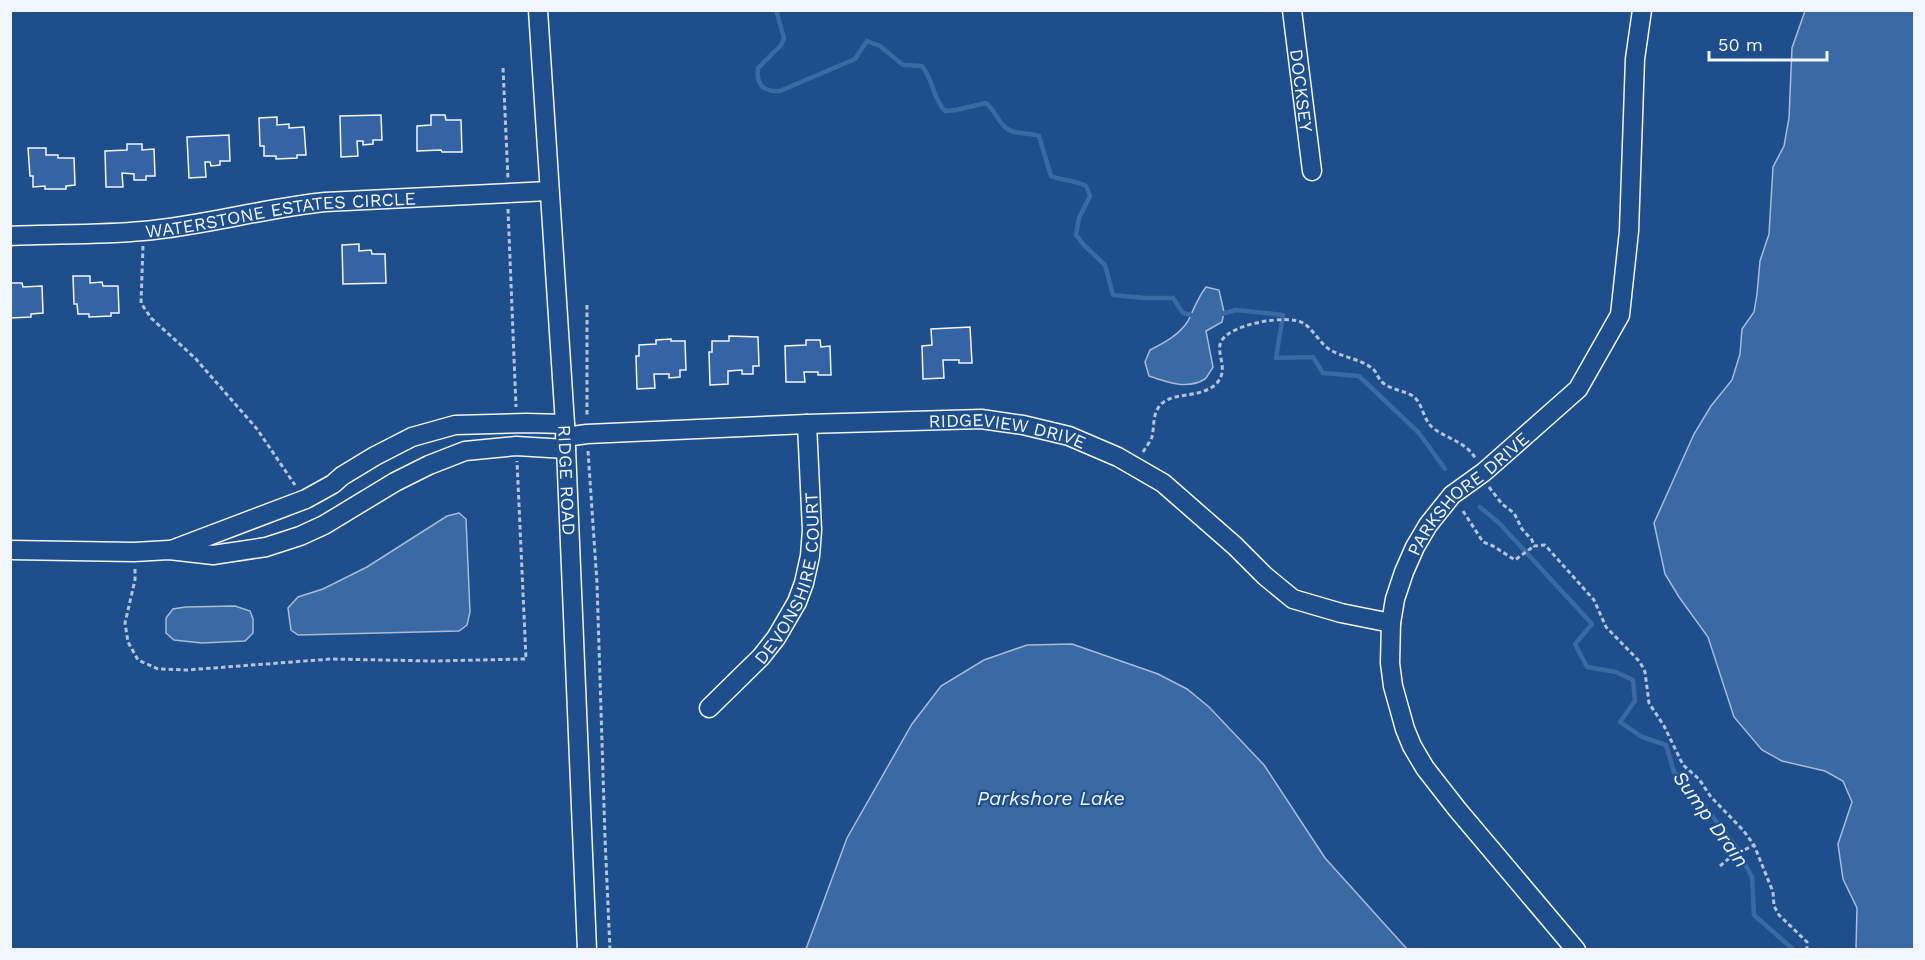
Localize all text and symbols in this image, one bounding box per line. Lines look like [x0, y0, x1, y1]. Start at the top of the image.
scale bar [1709, 24, 1828, 62]
text: 50 m [1718, 34, 1763, 55]
street label: DOCKSEY [1286, 48, 1318, 134]
street label: WATERSTONE ESTATES CIRCLE [144, 187, 417, 241]
street label: RIDGEVIEW DRIVE [928, 408, 1089, 453]
street label: RIDGE ROAD [555, 424, 580, 536]
street label: PARKSHORE DRIVE [1402, 427, 1533, 558]
street label: DEVONSHIRE COURT [749, 491, 823, 668]
water label: Sump Drain [1668, 766, 1754, 872]
water label: Parkshore Lake [977, 786, 1125, 810]

